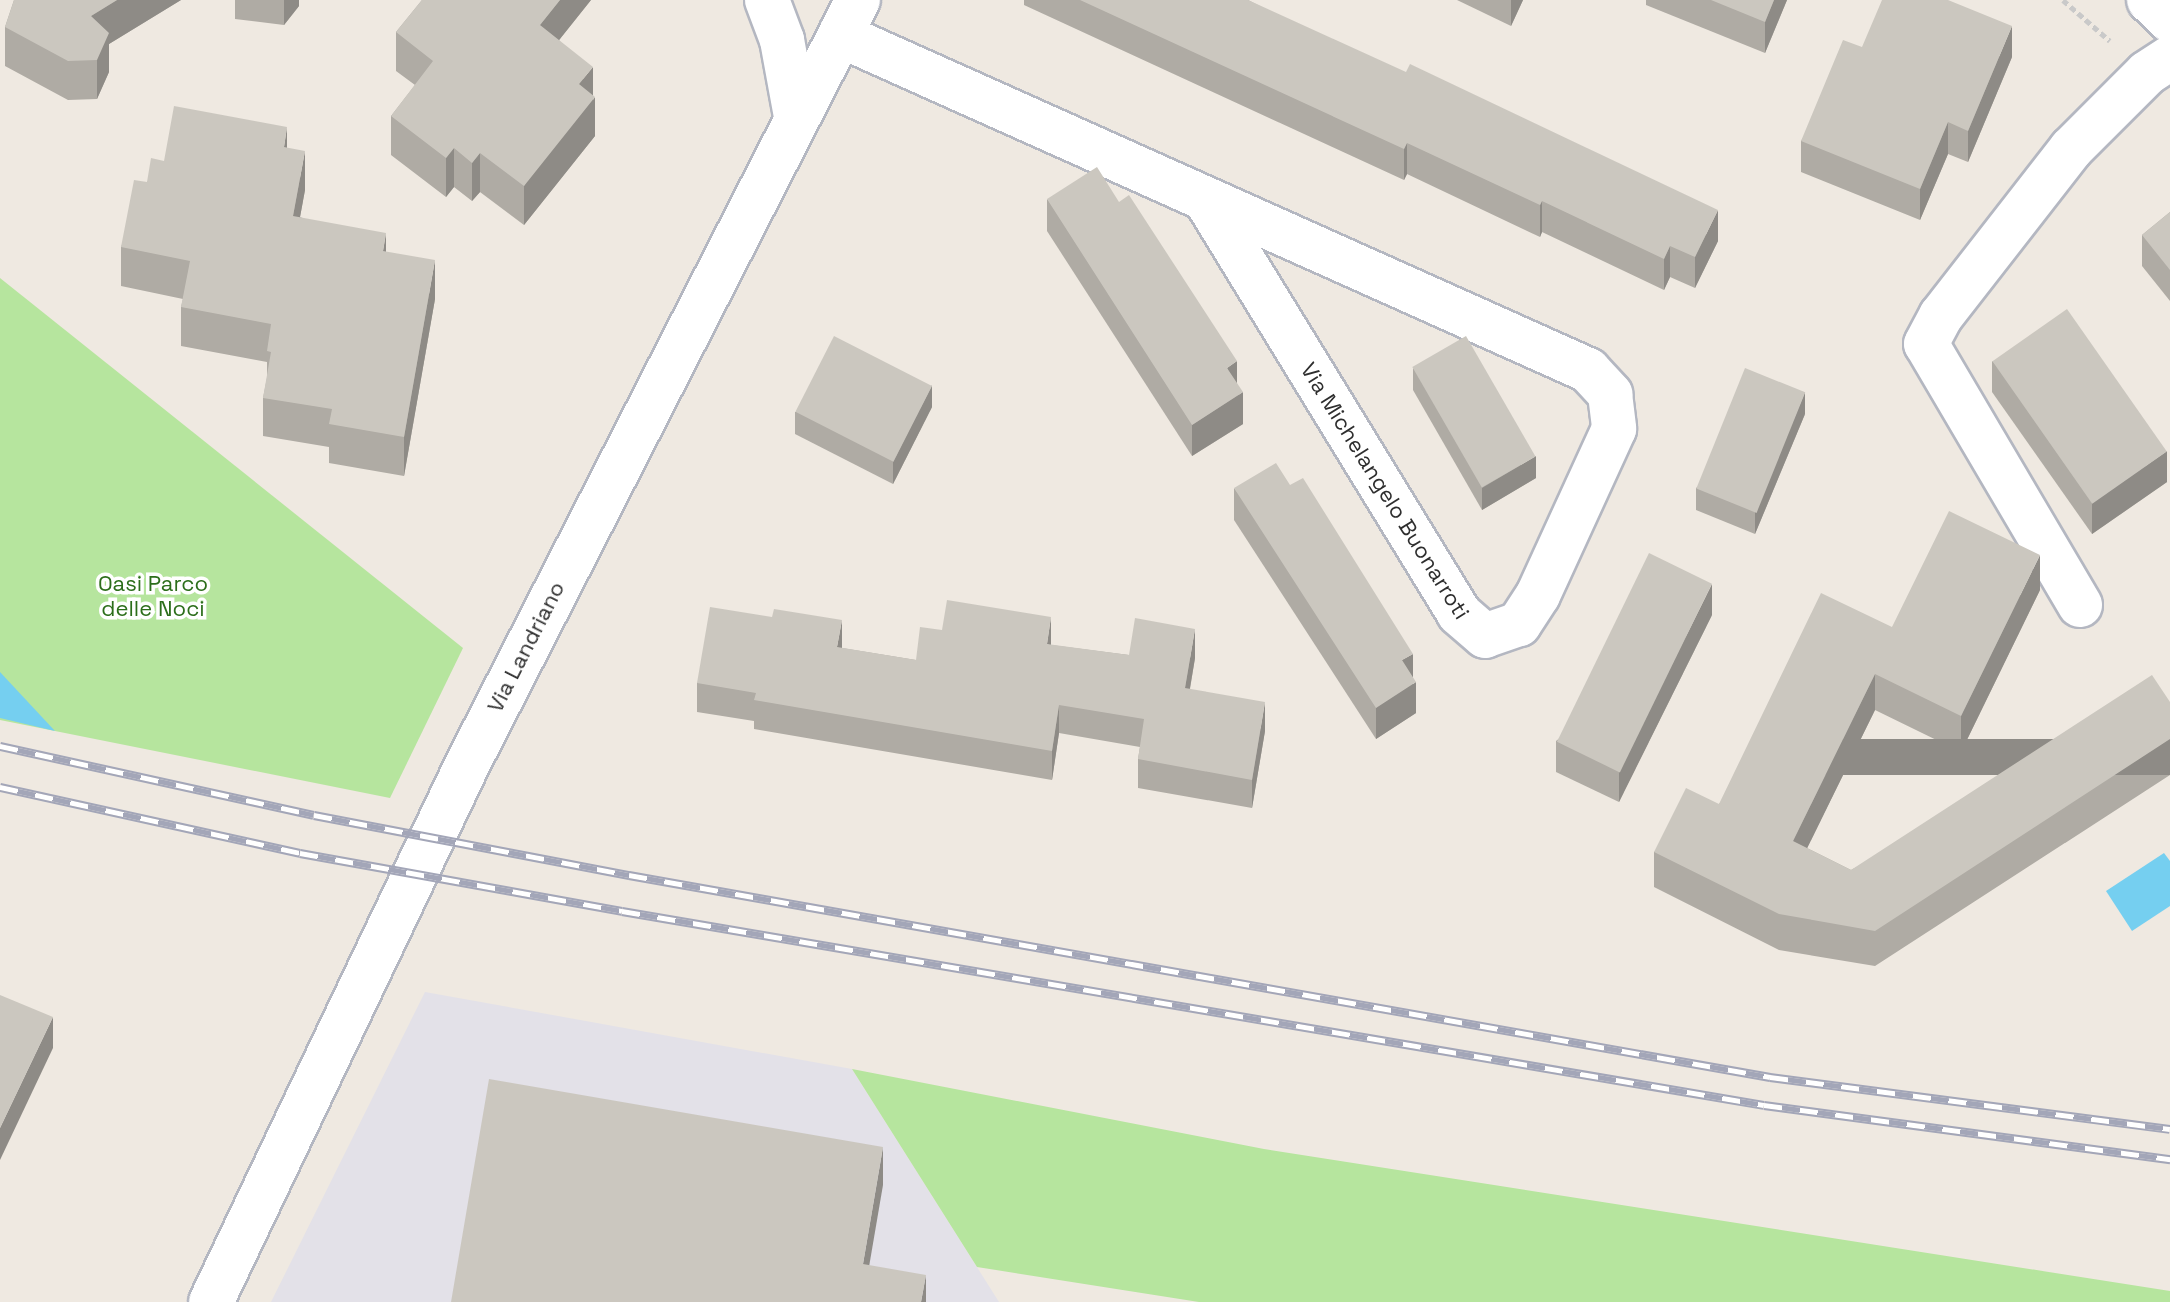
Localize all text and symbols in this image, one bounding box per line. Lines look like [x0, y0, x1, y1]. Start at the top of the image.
street label: Via Michelangelo Buonarroti [1295, 358, 1475, 624]
park label: Oasi Parco delle Noci [98, 570, 208, 622]
street label: Via Landriano [482, 577, 570, 717]

